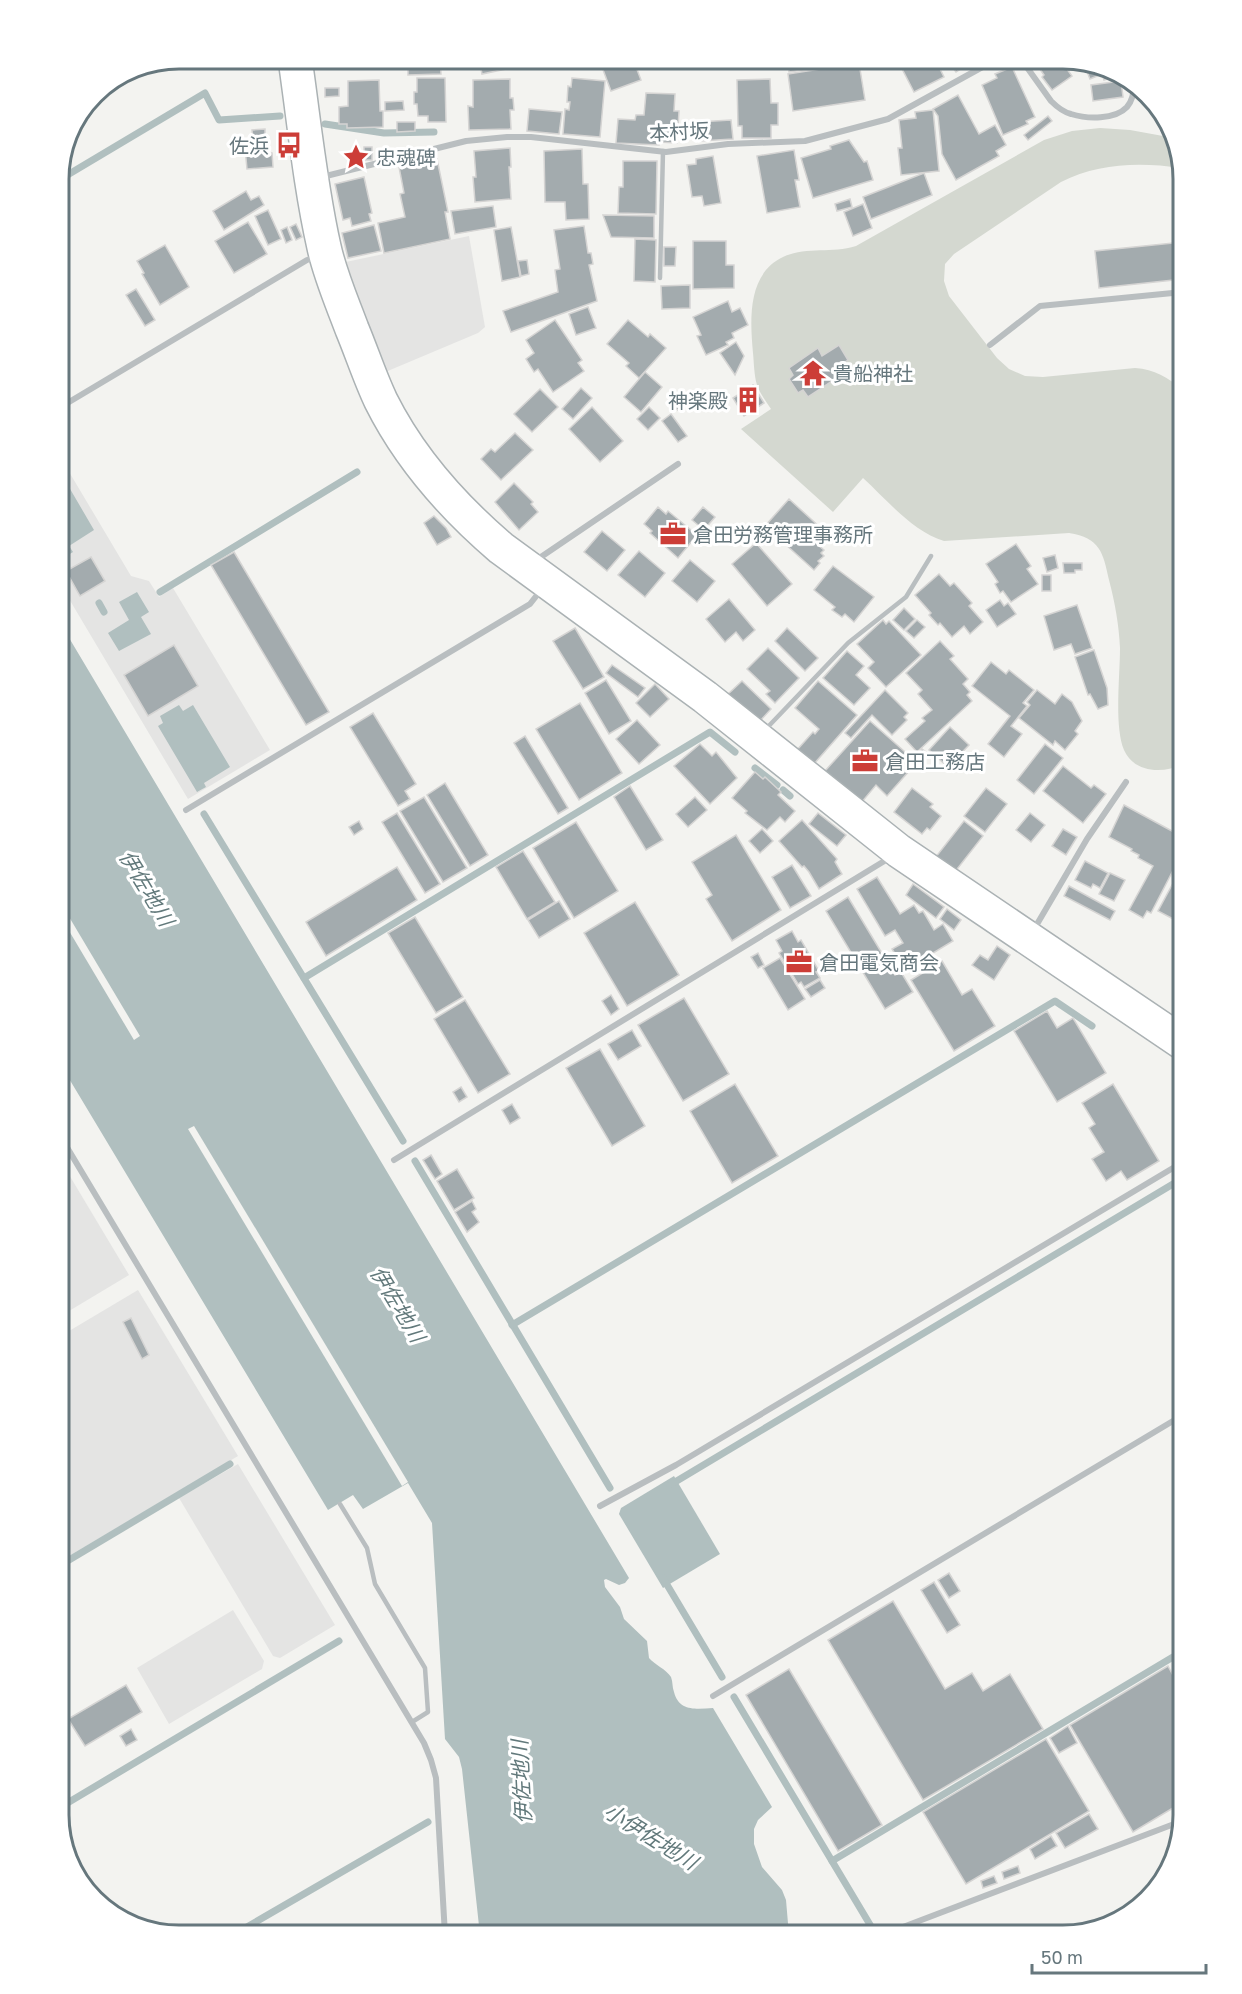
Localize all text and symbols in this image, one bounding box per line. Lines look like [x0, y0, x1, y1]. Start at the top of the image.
street label: 本村坂 [648, 117, 710, 145]
bus stop icon: 佐浜 [274, 130, 304, 160]
place label: 佐浜 [229, 133, 269, 157]
place icon: 忠魂碑 [341, 142, 371, 172]
place label: 忠魂碑 [376, 145, 436, 169]
temple icon: 貴船神社 [798, 358, 828, 388]
place label: 貴船神社 [833, 361, 913, 385]
building icon: 神楽殿 [733, 385, 763, 415]
place label: 神楽殿 [668, 388, 728, 412]
office icon: 倉田労務管理事務所 [658, 519, 688, 549]
place label: 倉田労務管理事務所 [693, 522, 873, 546]
office icon: 倉田工務店 [850, 746, 880, 776]
place label: 倉田工務店 [885, 749, 985, 773]
water label: 伊佐地川 [114, 845, 181, 932]
office icon: 倉田電気商会 [784, 947, 814, 977]
place label: 倉田電気商会 [819, 950, 939, 974]
water label: 伊佐地川 [365, 1261, 432, 1348]
water label: 伊佐地川 [506, 1737, 536, 1825]
water label: 小伊佐地川 [600, 1797, 704, 1876]
scale bar [1032, 1937, 1206, 1975]
text: 50 m [1041, 1946, 1083, 1968]

